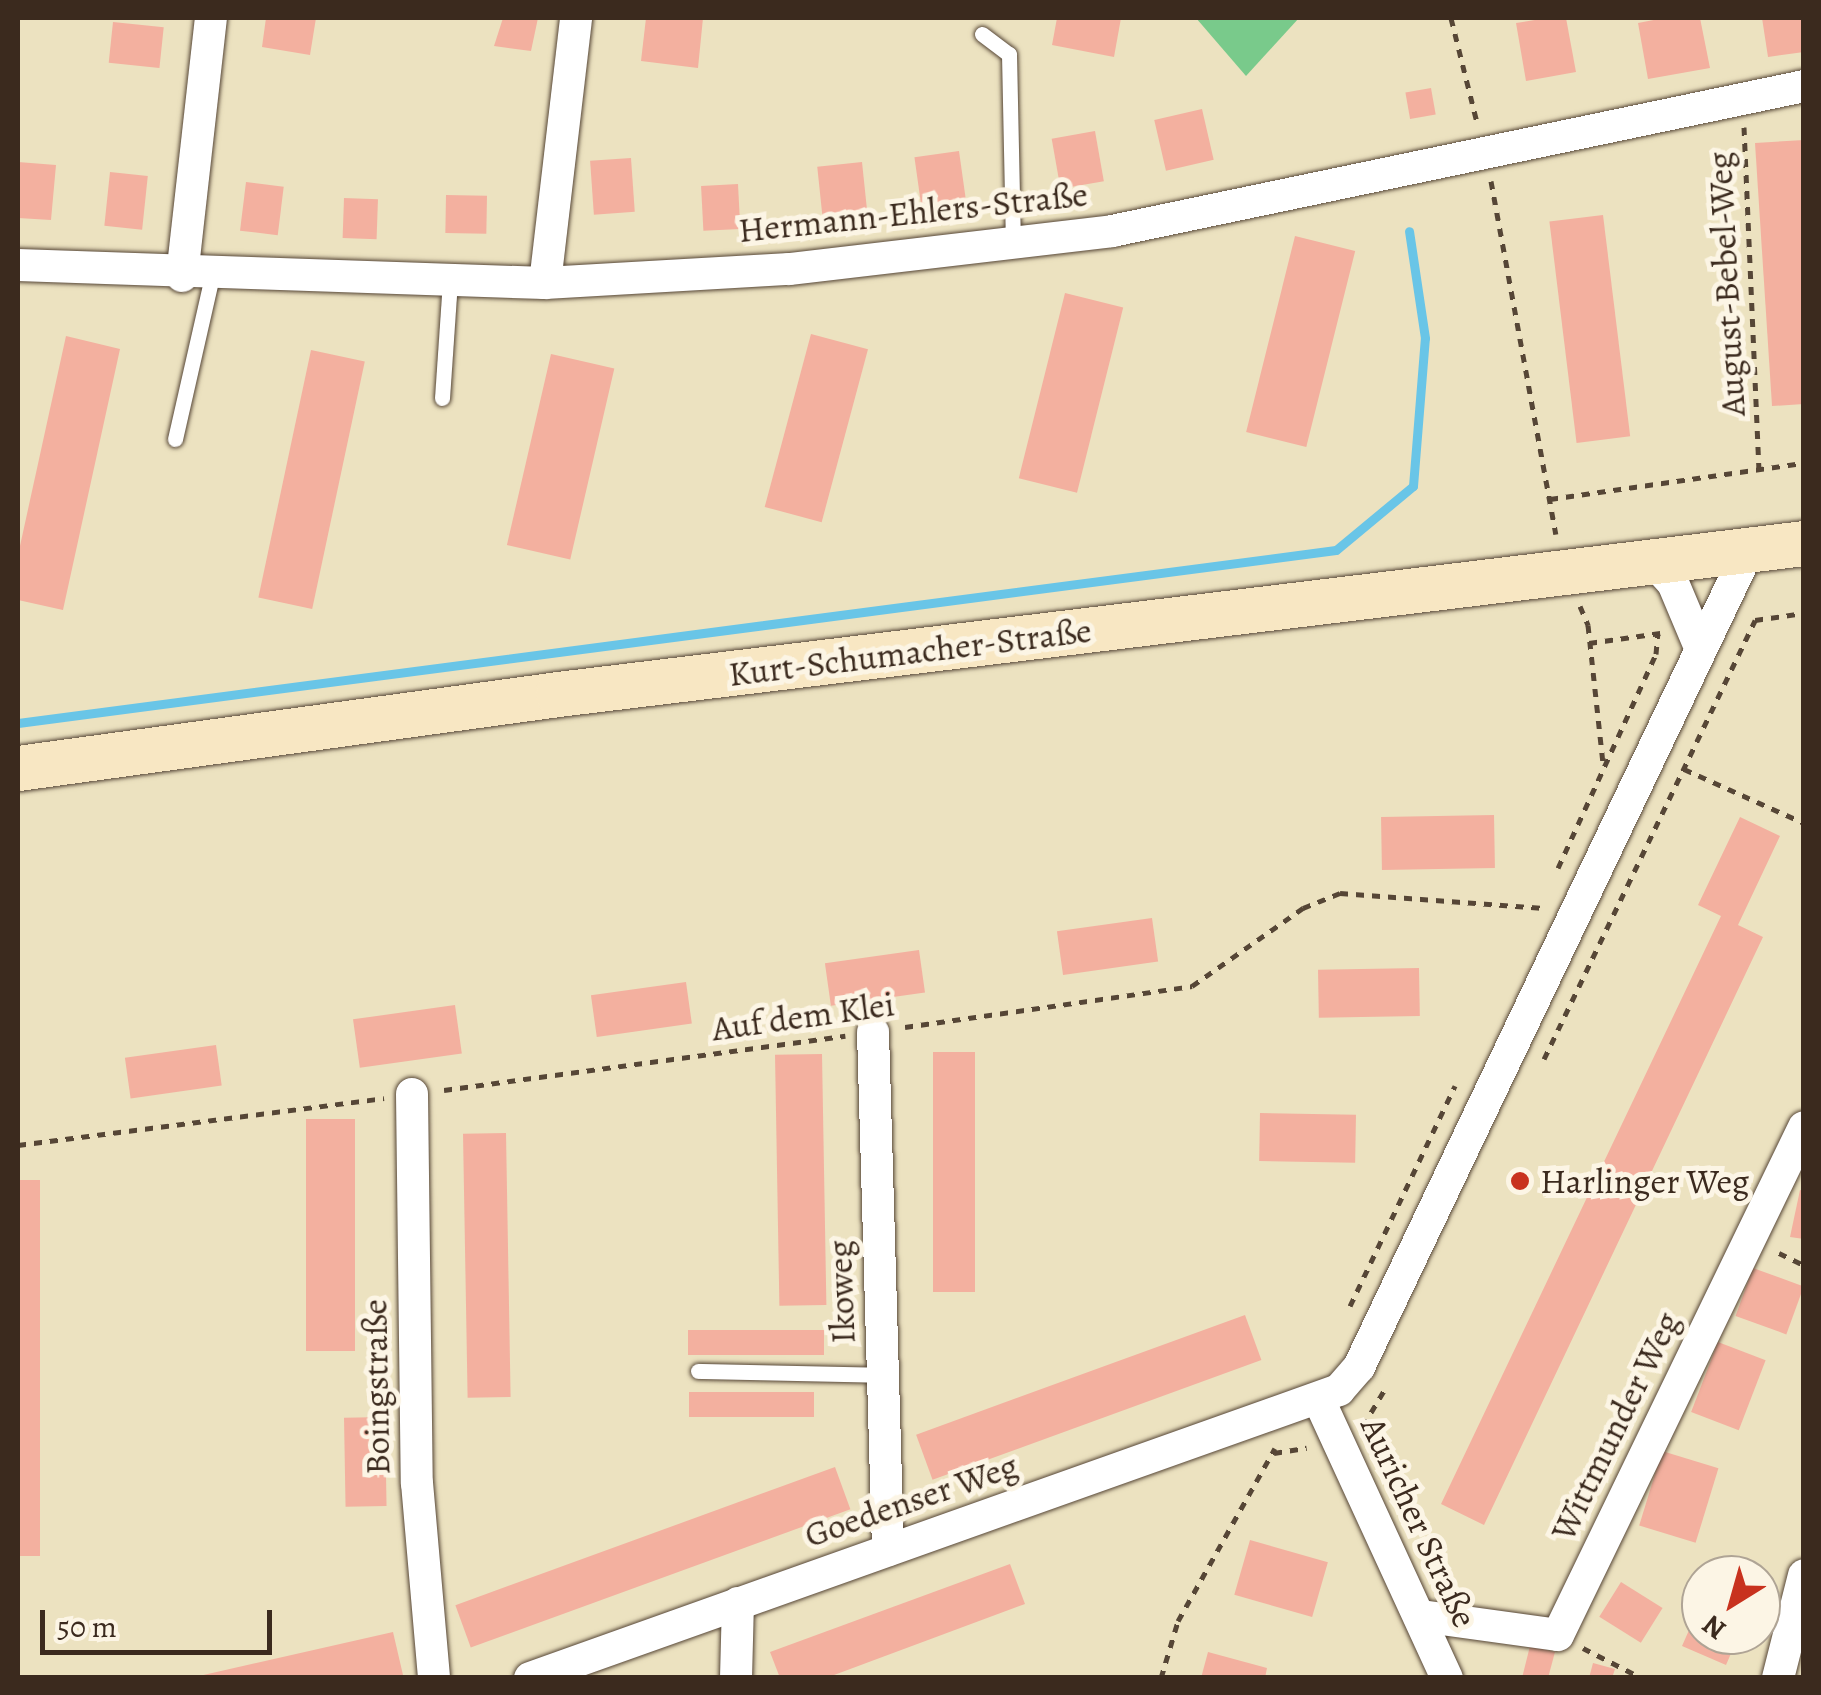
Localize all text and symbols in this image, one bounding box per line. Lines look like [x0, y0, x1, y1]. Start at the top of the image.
street label: August-Bebel-Weg [1698, 151, 1754, 417]
street label: Hermann-Ehlers-Straße [736, 173, 1090, 251]
street label: Kurt-Schumacher-Straße [726, 609, 1094, 695]
street label: Auf dem Klei [709, 982, 897, 1050]
place label: Harlinger Weg [1540, 1160, 1749, 1202]
marker: Harlinger Weg [1509, 1170, 1531, 1192]
street label: Ikoweg [818, 1240, 864, 1344]
street label: Boingstraße [353, 1299, 399, 1475]
street label: Wittmunder Weg [1542, 1305, 1688, 1547]
street label: Auricher Straße [1352, 1410, 1486, 1634]
street label: Goedenser Weg [799, 1444, 1023, 1556]
north arrow [1681, 1555, 1781, 1655]
scale bar [45, 1590, 278, 1652]
text: N [1695, 1606, 1734, 1649]
text: 50 m [57, 1607, 117, 1647]

